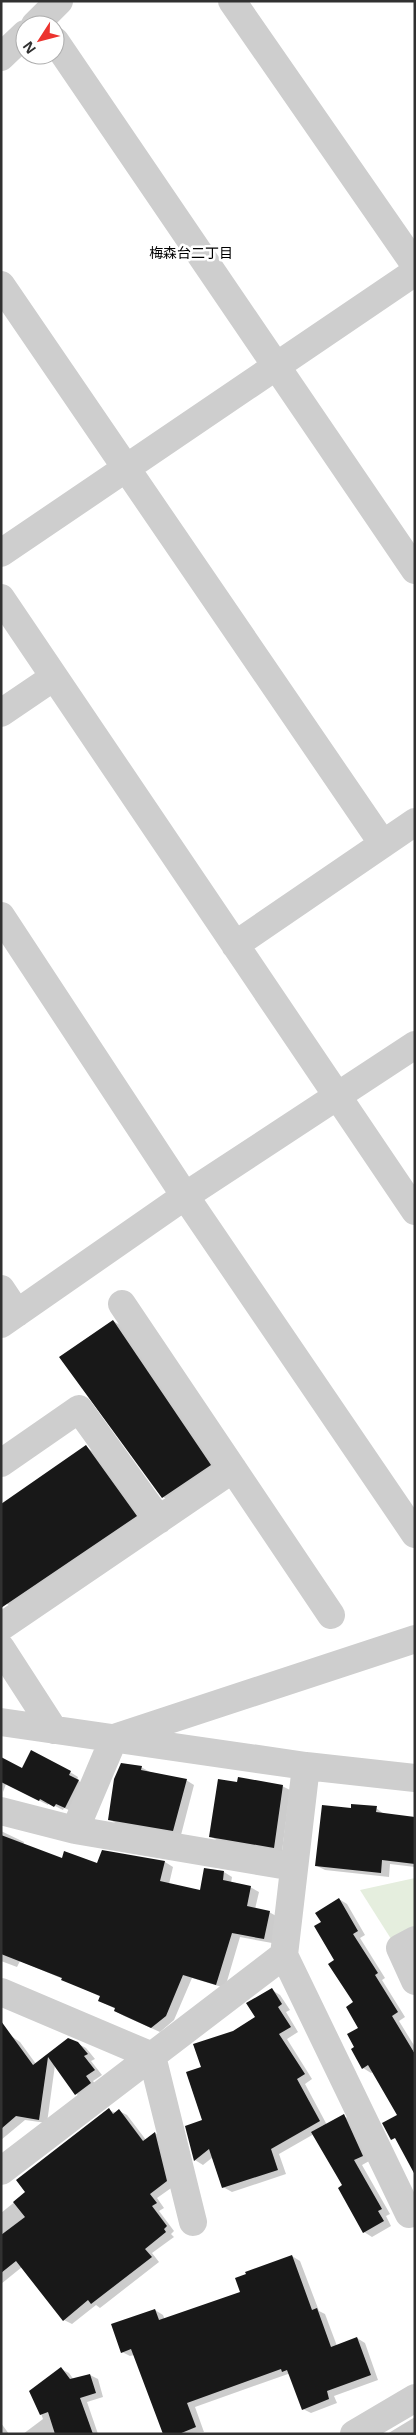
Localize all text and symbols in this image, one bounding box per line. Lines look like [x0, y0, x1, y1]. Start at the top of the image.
north arrow [15, 15, 65, 65]
text: N [18, 38, 40, 58]
district label: 梅森台二丁目 [149, 243, 233, 262]

